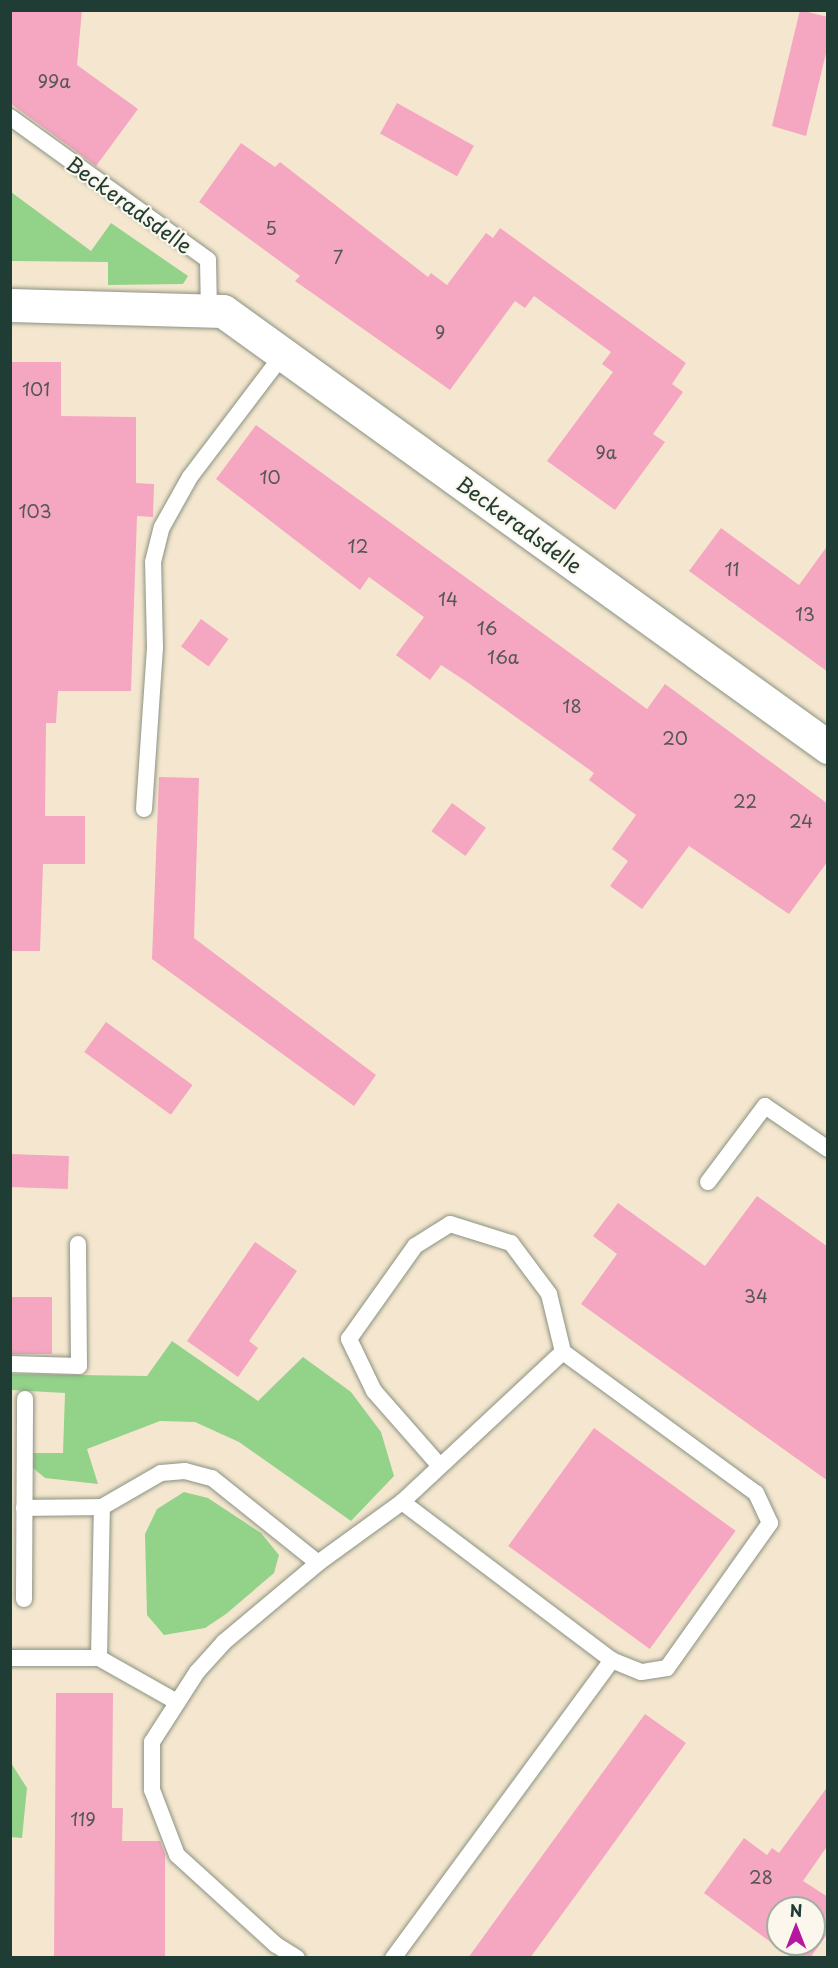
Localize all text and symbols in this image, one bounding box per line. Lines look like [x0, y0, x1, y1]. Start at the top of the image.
house number: 99a [37, 70, 71, 92]
street label: Beckeradsdelle [62, 150, 198, 258]
house number: 5 [265, 217, 277, 239]
house number: 7 [333, 246, 343, 268]
house number: 9 [435, 321, 445, 343]
house number: 101 [22, 378, 50, 400]
house number: 9a [595, 441, 617, 463]
house number: 10 [259, 466, 281, 488]
street label: Beckeradsdelle [452, 470, 588, 578]
house number: 103 [18, 500, 52, 522]
house number: 12 [348, 535, 368, 557]
house number: 11 [724, 558, 740, 580]
house number: 14 [438, 588, 458, 610]
house number: 13 [795, 603, 815, 625]
house number: 16 [477, 617, 497, 639]
house number: 16a [487, 646, 519, 668]
house number: 18 [562, 695, 582, 717]
house number: 20 [662, 727, 688, 749]
house number: 22 [733, 790, 757, 812]
house number: 24 [789, 810, 813, 832]
house number: 34 [744, 1285, 768, 1307]
house number: 119 [70, 1808, 96, 1830]
house number: 28 [749, 1866, 773, 1888]
north arrow [766, 1896, 826, 1956]
text: N [790, 1898, 802, 1922]

